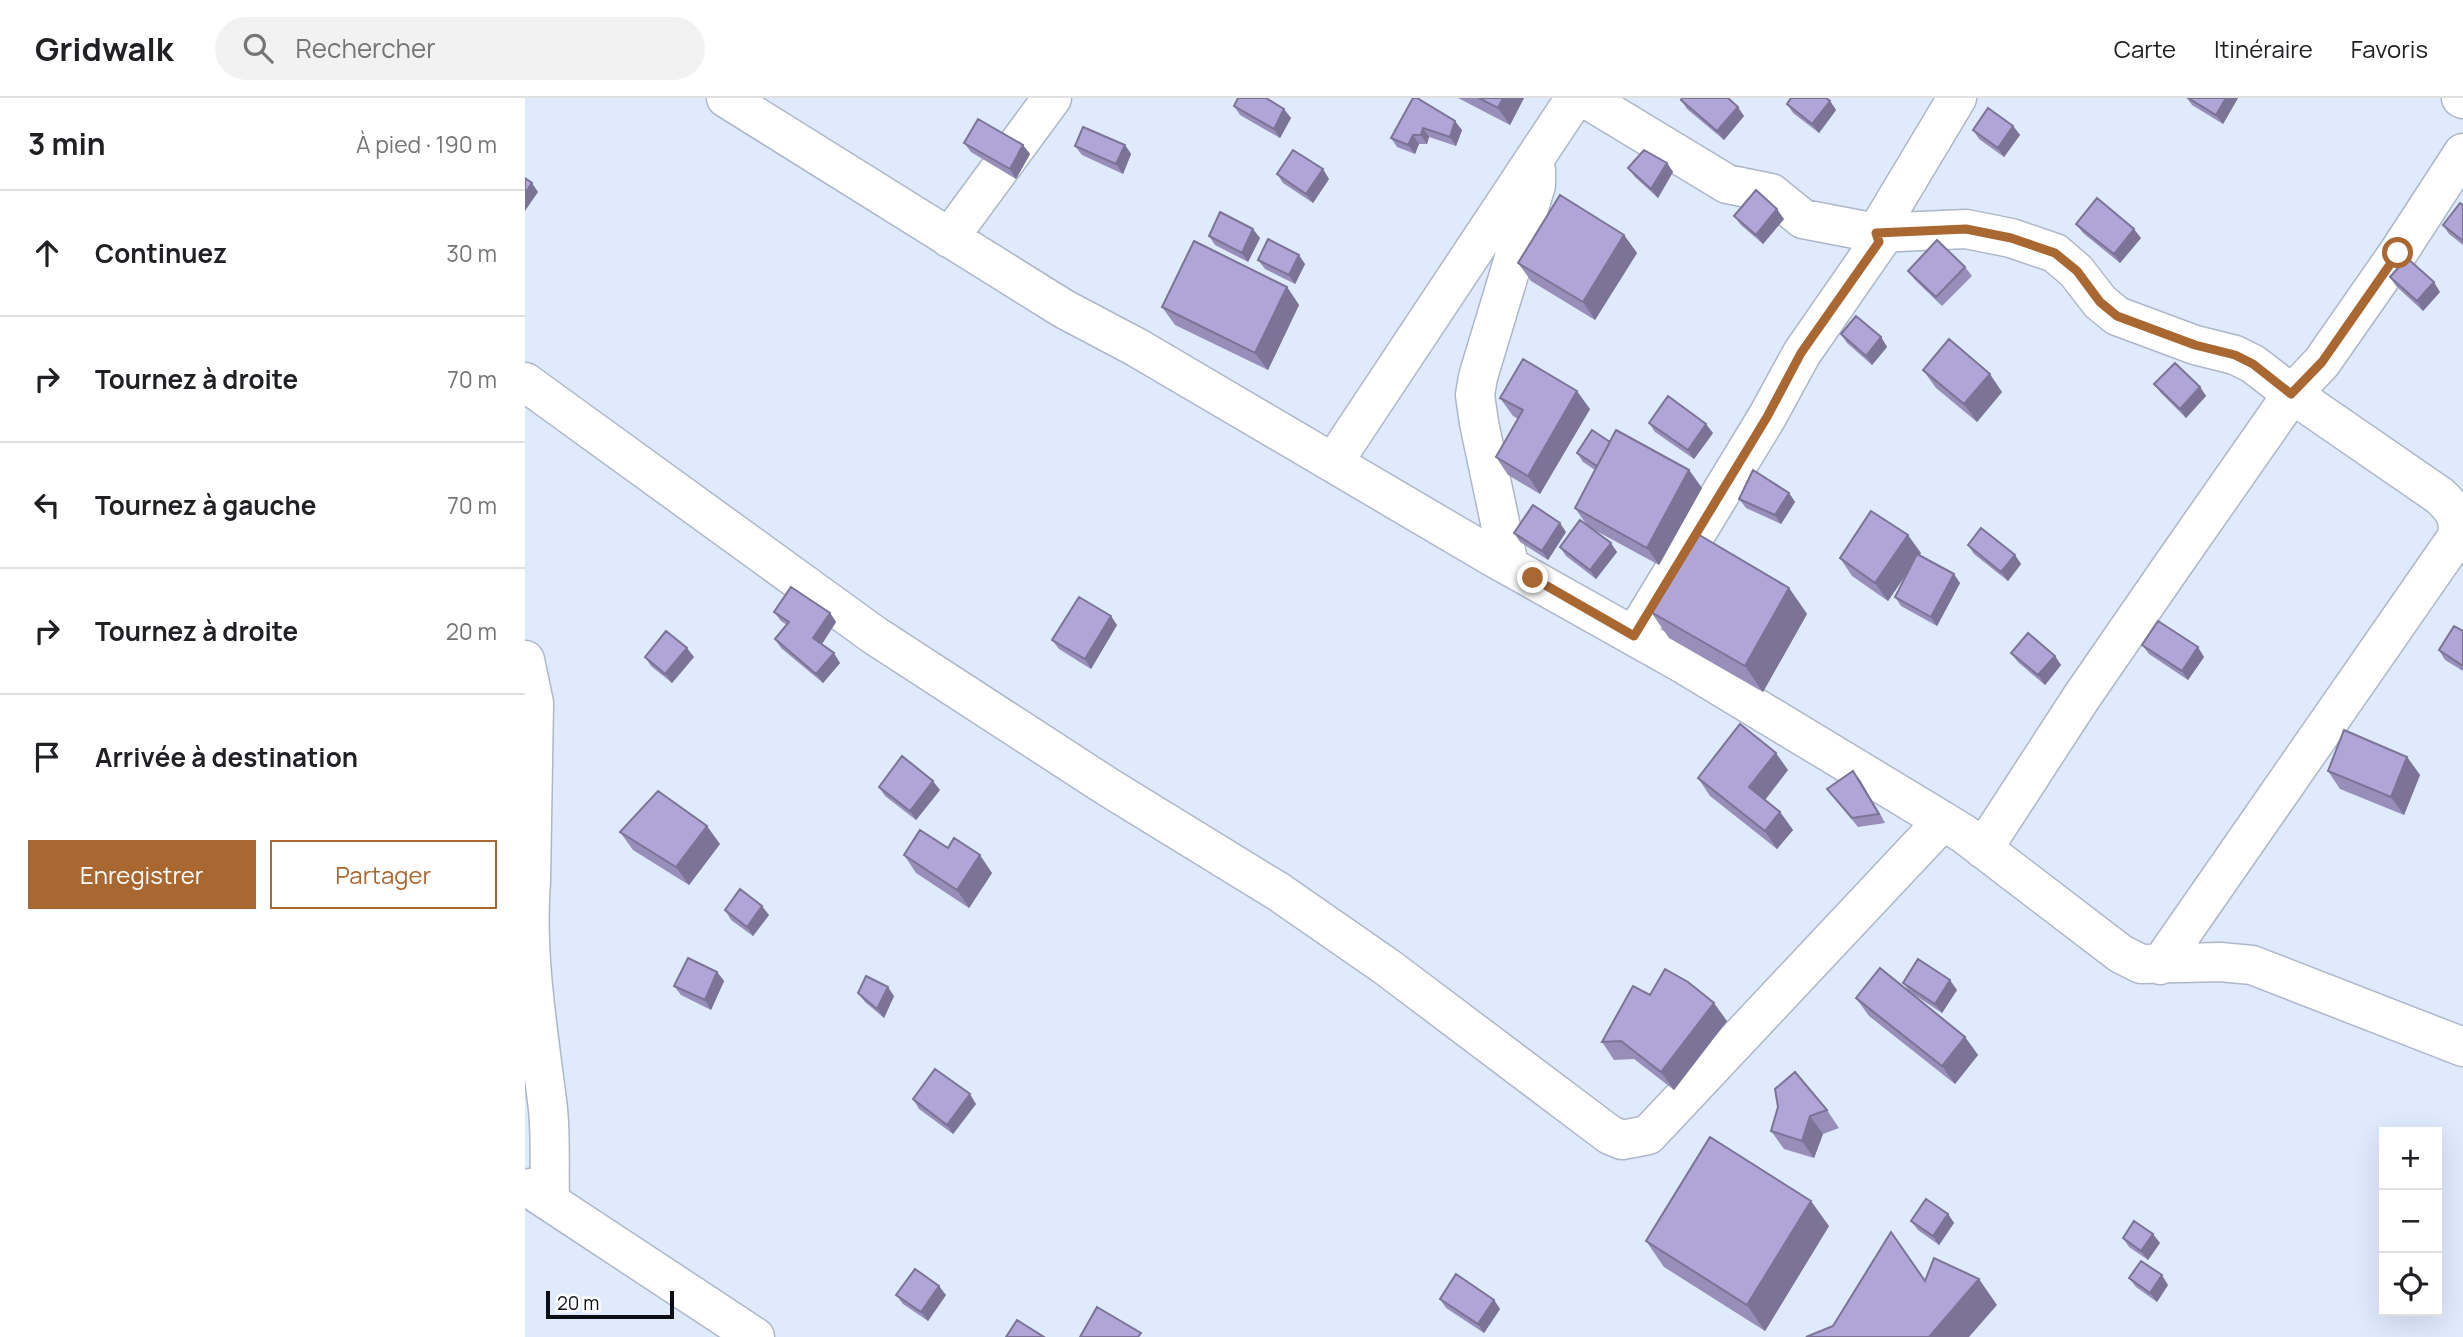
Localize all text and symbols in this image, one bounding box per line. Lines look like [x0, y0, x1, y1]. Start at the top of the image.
search box [215, 17, 705, 80]
text: Gridwalk [35, 26, 173, 71]
icon: search [239, 29, 277, 67]
text: Rechercher [295, 30, 436, 66]
text: Carte [2114, 32, 2176, 65]
text: Itinéraire [2214, 32, 2313, 65]
text: Favoris [2351, 32, 2428, 65]
text: 3 min [28, 123, 106, 164]
text: À pied · 190 m [356, 128, 497, 160]
icon: ahead [28, 234, 66, 272]
text: Continuez [95, 235, 227, 271]
text: 30 m [446, 237, 497, 269]
route start [2382, 237, 2413, 268]
icon: right [28, 360, 66, 398]
text: Tournez à droite [95, 361, 298, 397]
text: 70 m [447, 363, 497, 395]
icon: left [28, 486, 66, 524]
text: Tournez à gauche [95, 487, 316, 523]
text: 70 m [447, 489, 497, 521]
route end [1517, 562, 1548, 593]
icon: right [28, 612, 66, 650]
text: Tournez à droite [95, 613, 298, 649]
text: 20 m [446, 615, 497, 647]
icon: arrive [28, 738, 66, 776]
text: Arrivée à destination [95, 739, 358, 775]
button: Enregistrer [28, 840, 256, 909]
button: Partager [270, 840, 497, 909]
map controls [2379, 1127, 2442, 1316]
button: + [2379, 1127, 2442, 1190]
button: − [2379, 1190, 2442, 1253]
button: locate [2379, 1253, 2442, 1316]
scale bar [546, 1288, 674, 1320]
text: 20 m [557, 1290, 599, 1316]

